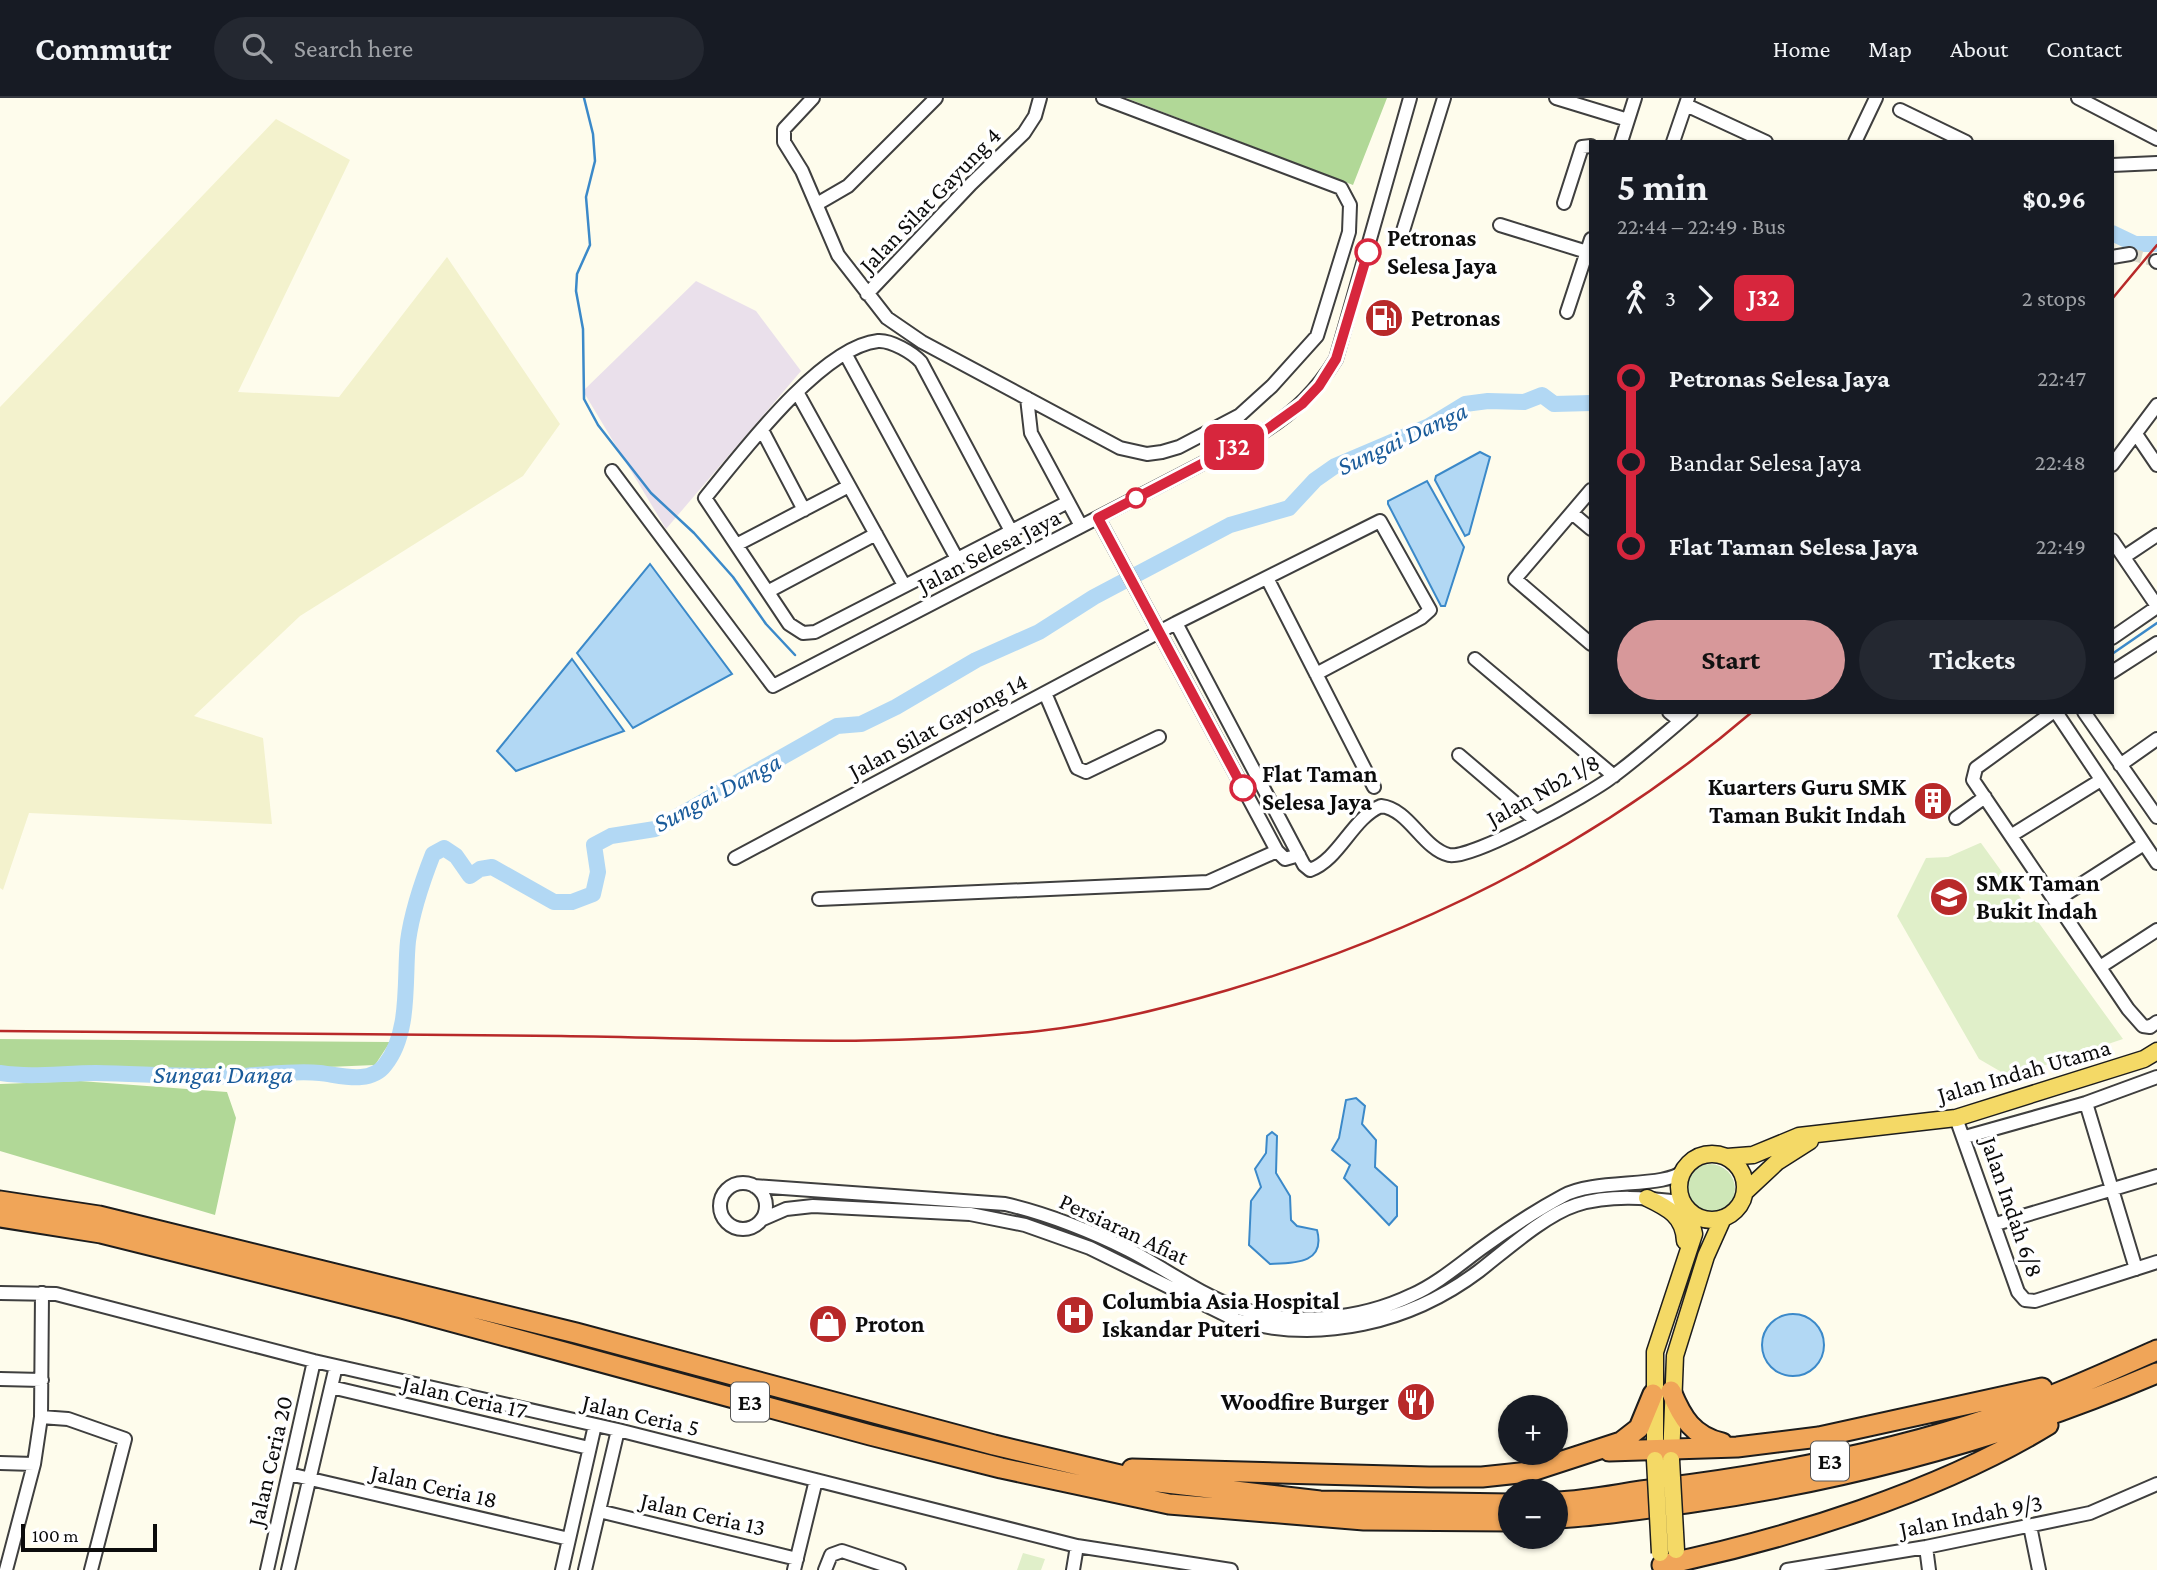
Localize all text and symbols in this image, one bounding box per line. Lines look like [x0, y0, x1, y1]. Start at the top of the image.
search box [214, 17, 704, 80]
icon: search [238, 29, 276, 67]
text: Commutr [35, 30, 172, 67]
text: Search here [294, 34, 413, 63]
text: Home [1773, 35, 1830, 62]
text: Map [1868, 35, 1912, 62]
text: About [1950, 35, 2008, 62]
text: Contact [2046, 35, 2122, 62]
street label: Jalan Silat Gayung 4 [852, 121, 1006, 279]
text: 5 min [1617, 166, 1708, 208]
text: $0.96 [2022, 185, 2086, 214]
text: 22:44 – 22:49 · Bus [1617, 213, 1786, 239]
place label: Petronas Selesa Jaya [1387, 224, 1497, 279]
marker: Petronas Selesa Jaya [1355, 239, 1381, 265]
icon: walk [1617, 279, 1655, 317]
icon: forward [1686, 279, 1724, 317]
text: J32 [1748, 284, 1780, 311]
text: 3 [1665, 285, 1676, 311]
text: 2 stops [2022, 285, 2086, 311]
fuel station icon: Petronas [1363, 297, 1405, 339]
place label: Petronas [1411, 304, 1501, 331]
text: Petronas Selesa Jaya [1669, 364, 1890, 393]
text: 22:47 [2037, 365, 2086, 391]
water label: Sungai Danga [1333, 396, 1472, 481]
line badge: J32 [1194, 424, 1274, 470]
text: J32 [1218, 433, 1250, 460]
text: Bandar Selesa Jaya [1669, 448, 1861, 477]
text: 22:48 [2035, 449, 2086, 475]
unlabelled marker [1126, 488, 1146, 508]
street label: Jalan Selesa Jaya [911, 503, 1065, 599]
text: Flat Taman Selesa Jaya [1669, 532, 1918, 561]
text: 22:49 [2036, 533, 2086, 559]
button: Start [1617, 620, 1845, 700]
button: Tickets [1859, 620, 2086, 700]
street label: Jalan Silat Gayong 14 [842, 667, 1032, 785]
water label: Sungai Danga [649, 747, 786, 838]
street label: Jalan Nb2 1/8 [1480, 747, 1604, 833]
place label: Flat Taman Selesa Jaya [1262, 760, 1378, 815]
place label: Kuarters Guru SMK Taman Bukit Indah [1708, 773, 1907, 828]
marker: Flat Taman Selesa Jaya [1230, 775, 1256, 801]
building icon: Kuarters Guru SMK Taman Bukit Indah [1912, 780, 1954, 822]
place label: SMK Taman Bukit Indah [1976, 869, 2100, 924]
school or university icon: SMK Taman Bukit Indah [1928, 876, 1970, 918]
street label: Jalan Indah Utama [1932, 1033, 2114, 1109]
water label: Sungai Danga [153, 1060, 293, 1089]
street label: Jalan Indah 6/8 [1975, 1131, 2049, 1281]
street label: Persiaran Afiat [1055, 1187, 1194, 1271]
place label: Columbia Asia Hospital Iskandar Puteri [1102, 1287, 1340, 1342]
hospital icon: Columbia Asia Hospital Iskandar Puteri [1054, 1294, 1096, 1336]
shop icon: Proton [807, 1303, 849, 1345]
place label: Proton [855, 1310, 925, 1337]
street label: Jalan Ceria 17 [398, 1369, 530, 1424]
restaurant icon: Woodfire Burger [1395, 1381, 1437, 1423]
road number: E3 [731, 1382, 769, 1422]
street label: Jalan Ceria 5 [578, 1387, 702, 1441]
place label: Woodfire Burger [1220, 1388, 1389, 1415]
street label: Jalan Ceria 20 [241, 1393, 298, 1531]
map controls [1498, 1395, 1568, 1549]
button: + [1498, 1395, 1568, 1465]
road number: E3 [1811, 1442, 1849, 1480]
street label: Jalan Ceria 18 [366, 1457, 500, 1513]
button: − [1498, 1479, 1568, 1549]
street label: Jalan Ceria 13 [636, 1486, 768, 1541]
street label: Jalan Indah 9/3 [1895, 1488, 2045, 1543]
scale bar [21, 1521, 158, 1553]
text: 100 m [32, 1525, 79, 1546]

